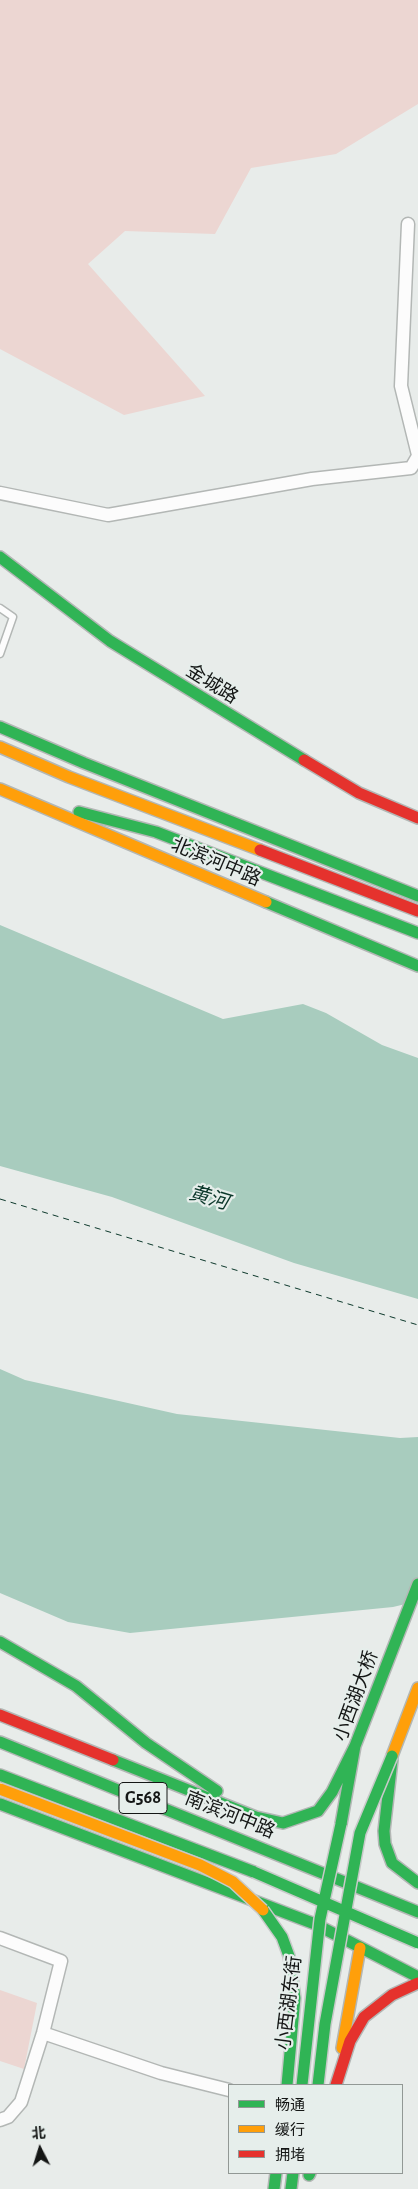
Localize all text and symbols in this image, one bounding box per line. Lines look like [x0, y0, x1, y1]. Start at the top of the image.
street label: 金城路 [182, 659, 242, 709]
street label: 北滨河中路 [168, 833, 264, 891]
water label: 黄河 [186, 1181, 232, 1215]
street label: 小西湖大桥 [329, 1647, 383, 1745]
road number: G568 [119, 1782, 167, 1814]
street label: 南滨河中路 [182, 1787, 278, 1843]
street label: 小西湖东街 [272, 1954, 306, 2052]
legend [228, 2084, 403, 2174]
text: 畅通 [275, 2098, 305, 2113]
text: 缓行 [275, 2123, 305, 2138]
north arrow [15, 2124, 65, 2174]
text: 北 [31, 2126, 46, 2142]
text: 拥堵 [275, 2148, 305, 2163]

